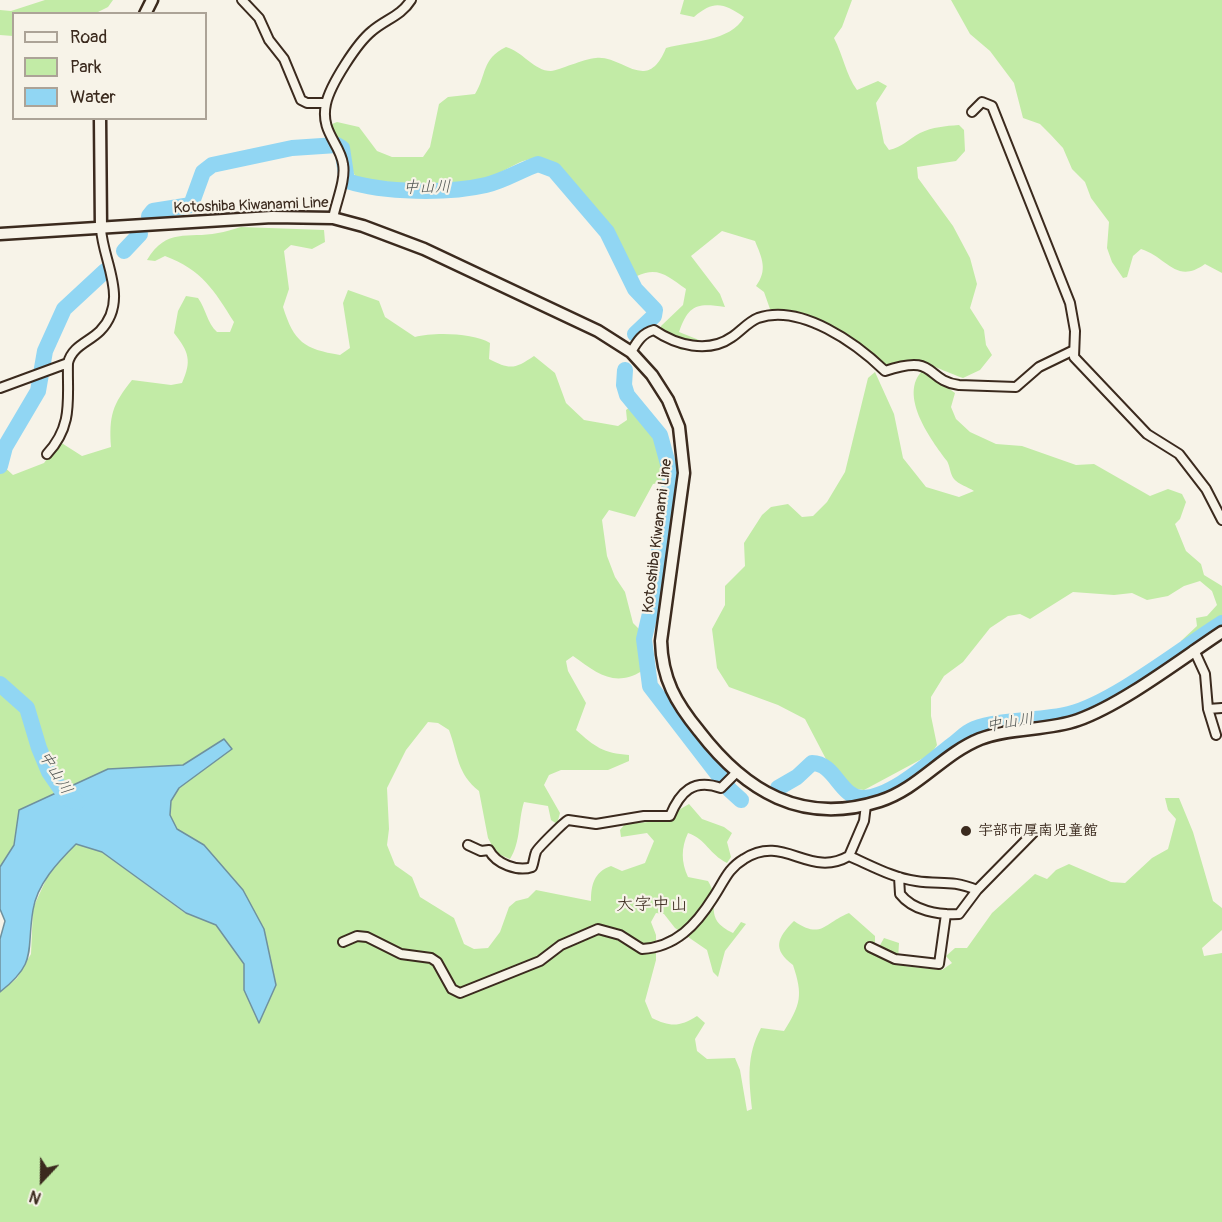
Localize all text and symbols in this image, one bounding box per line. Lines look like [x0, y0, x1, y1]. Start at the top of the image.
legend [12, 12, 207, 120]
text: Road [70, 26, 107, 49]
text: Park [70, 56, 102, 79]
text: Water [70, 86, 116, 109]
water label: 中山川 [403, 178, 451, 198]
street label: Kotoshiba Kiwanami Line [173, 194, 329, 218]
street label: Kotoshiba Kiwanami Line [640, 458, 676, 614]
water label: 中山川 [985, 710, 1035, 736]
water label: 中山川 [34, 748, 76, 798]
place label: 宇部市厚南児童館 [978, 822, 1098, 840]
marker: 宇部市厚南児童館 [959, 824, 973, 838]
district label: 大字中山 [616, 894, 688, 916]
north arrow [12, 1150, 72, 1210]
text: N [26, 1185, 44, 1208]

